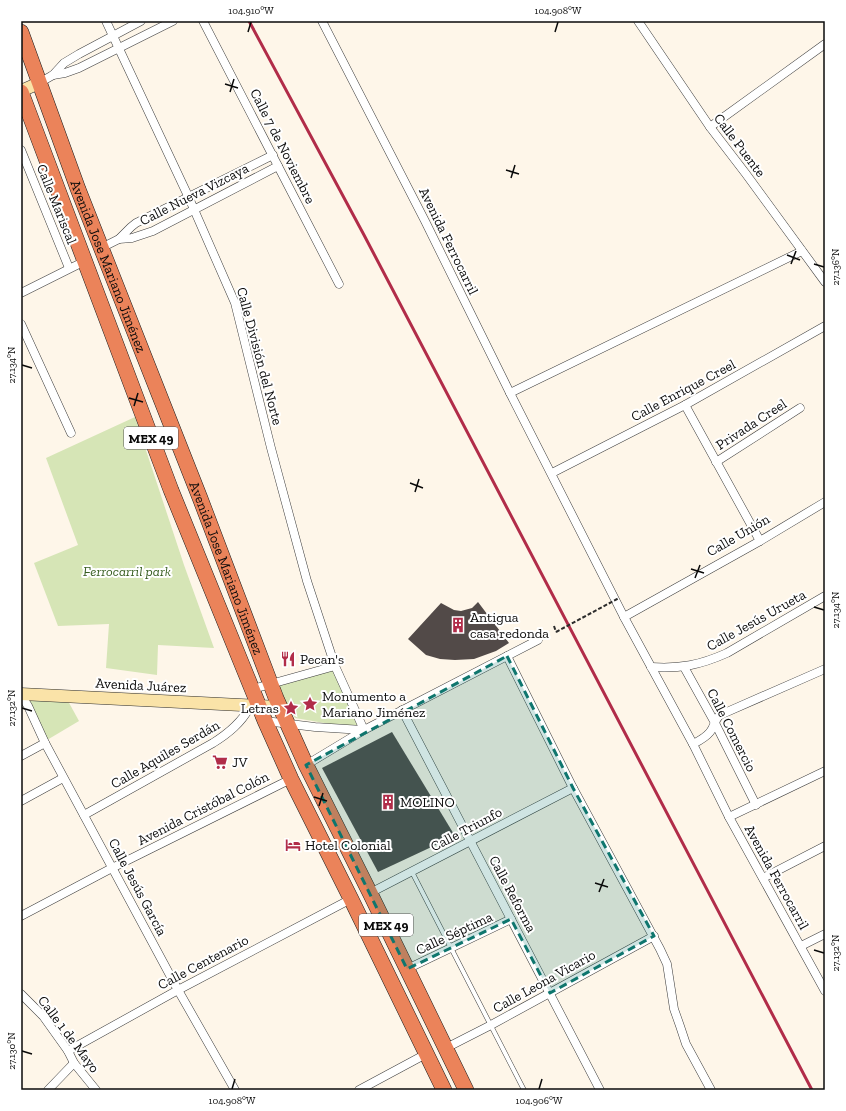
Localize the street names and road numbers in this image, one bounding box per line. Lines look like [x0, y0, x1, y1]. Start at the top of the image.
street label: Calle 7 de Noviembre [246, 86, 319, 207]
street label: Calle Puente [710, 110, 769, 181]
street label: Calle Nueva Vizcaya [137, 160, 252, 229]
street label: Calle Mariscal [33, 162, 80, 247]
street label: Avenida Jose Mariano Jiménez [66, 178, 150, 356]
street label: Avenida Ferrocarril [415, 185, 482, 298]
street label: Calle División del Norte [233, 285, 286, 427]
street label: Calle Enrique Creel [628, 356, 739, 425]
street label: Privada Creel [713, 395, 790, 454]
road number: MEX 49 [124, 427, 178, 449]
street label: Avenida Jose Mariano Jiménez [185, 479, 267, 658]
street label: Calle Unión [704, 511, 773, 560]
street label: Calle Jesús Urueta [704, 586, 809, 655]
street label: Avenida Juárez [95, 675, 187, 696]
street label: Calle Comercio [703, 686, 760, 775]
street label: Calle Aquiles Serdán [108, 716, 223, 792]
street label: Avenida Cristóbal Colón [135, 768, 272, 849]
street label: Calle Triunfo [428, 804, 505, 855]
street label: Avenida Ferrocarril [741, 822, 813, 933]
street label: Calle Jesús García [105, 836, 171, 939]
street label: Calle Reforma [485, 853, 540, 936]
street label: Calle Séptima [413, 908, 495, 959]
road number: MEX 49 [359, 914, 413, 936]
street label: Calle Centenario [155, 931, 251, 993]
street label: Calle Leona Vicario [490, 946, 599, 1017]
street label: Calle 1 de Mayo [34, 993, 103, 1076]

